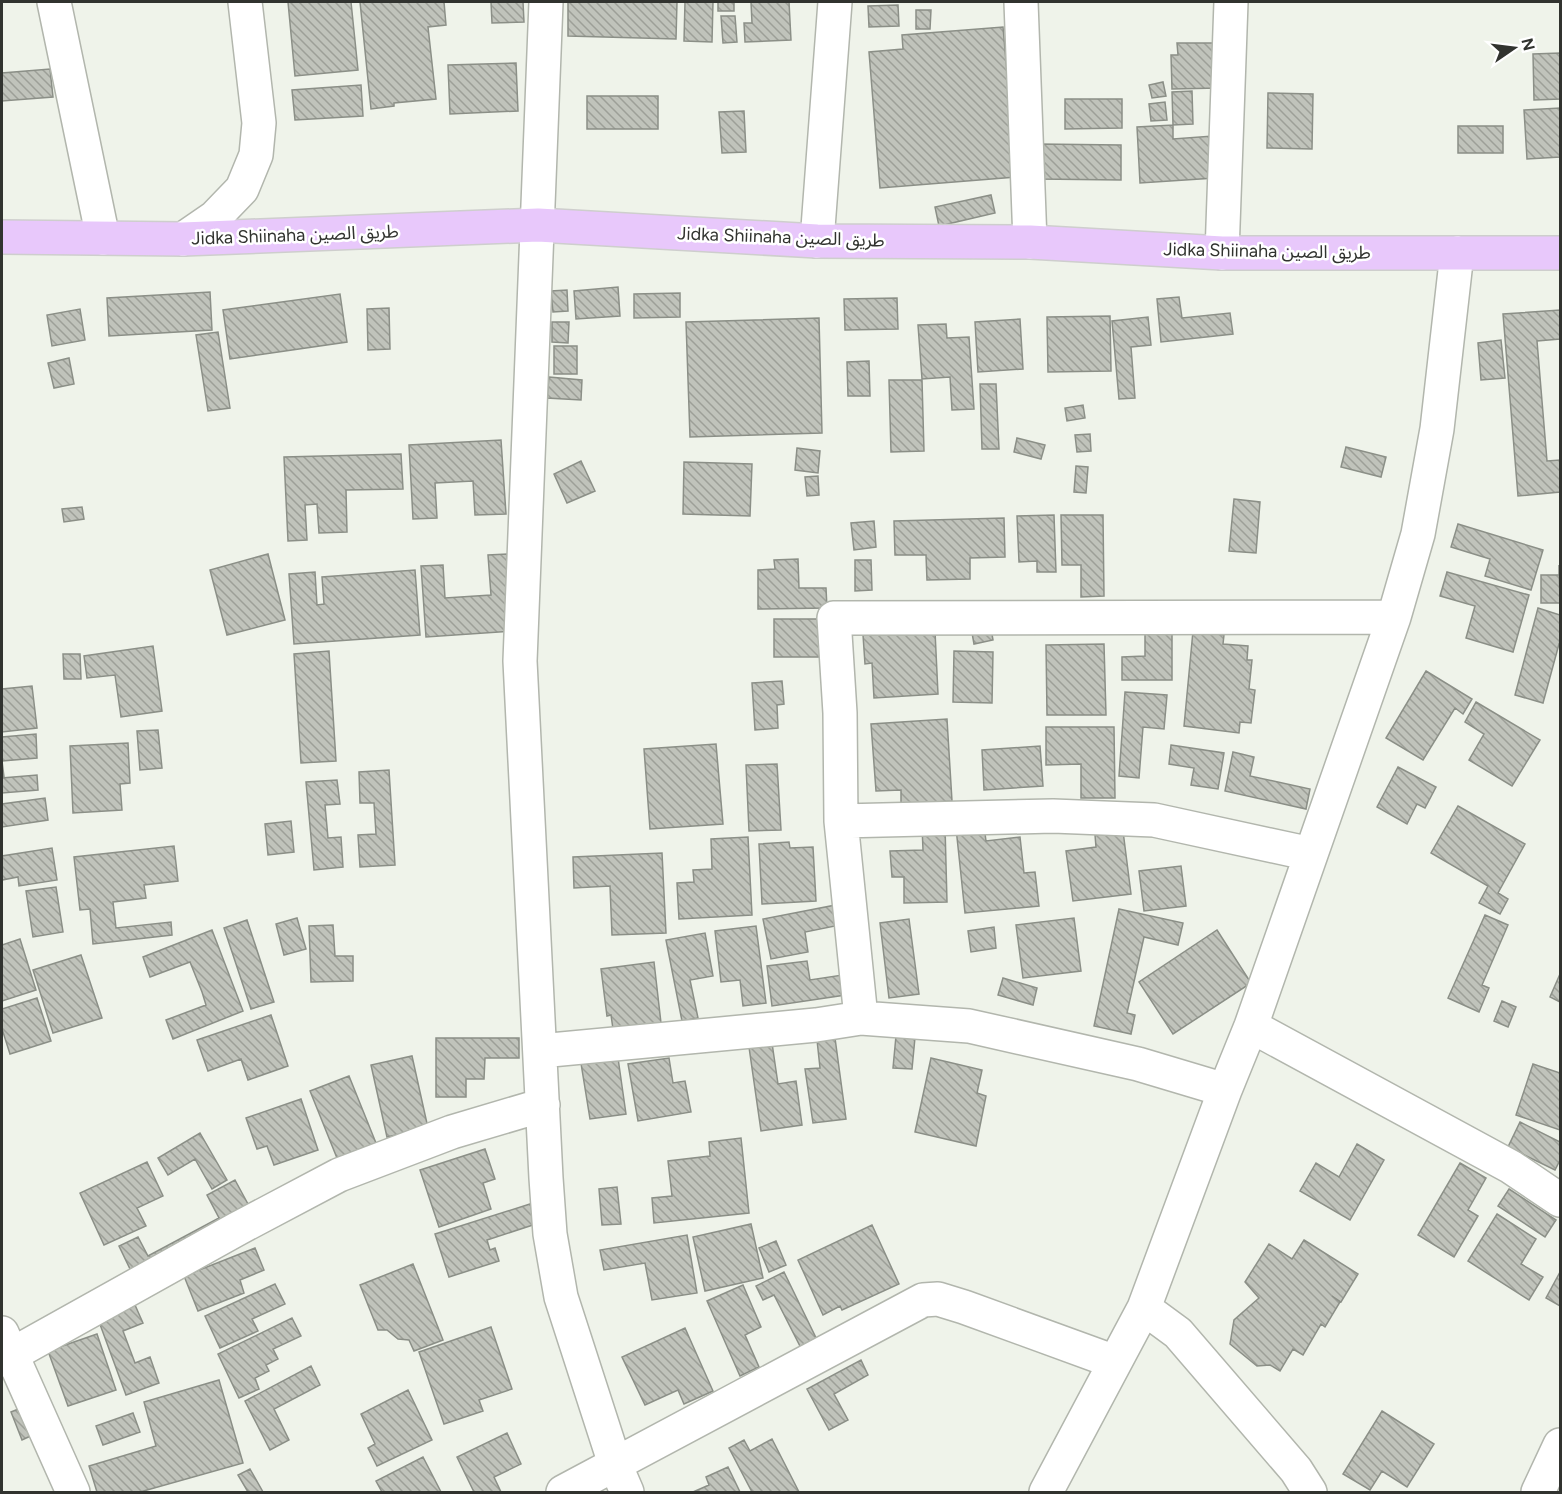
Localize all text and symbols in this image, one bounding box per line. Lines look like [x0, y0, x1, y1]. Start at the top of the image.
north arrow [1484, 18, 1544, 78]
text: N [1517, 36, 1539, 53]
street label: Jidka Shiinaha طريق الصين [191, 220, 399, 250]
street label: Jidka Shiinaha طريق الصين [677, 222, 885, 252]
street label: Jidka Shiinaha طريق الصين [1163, 238, 1371, 264]

